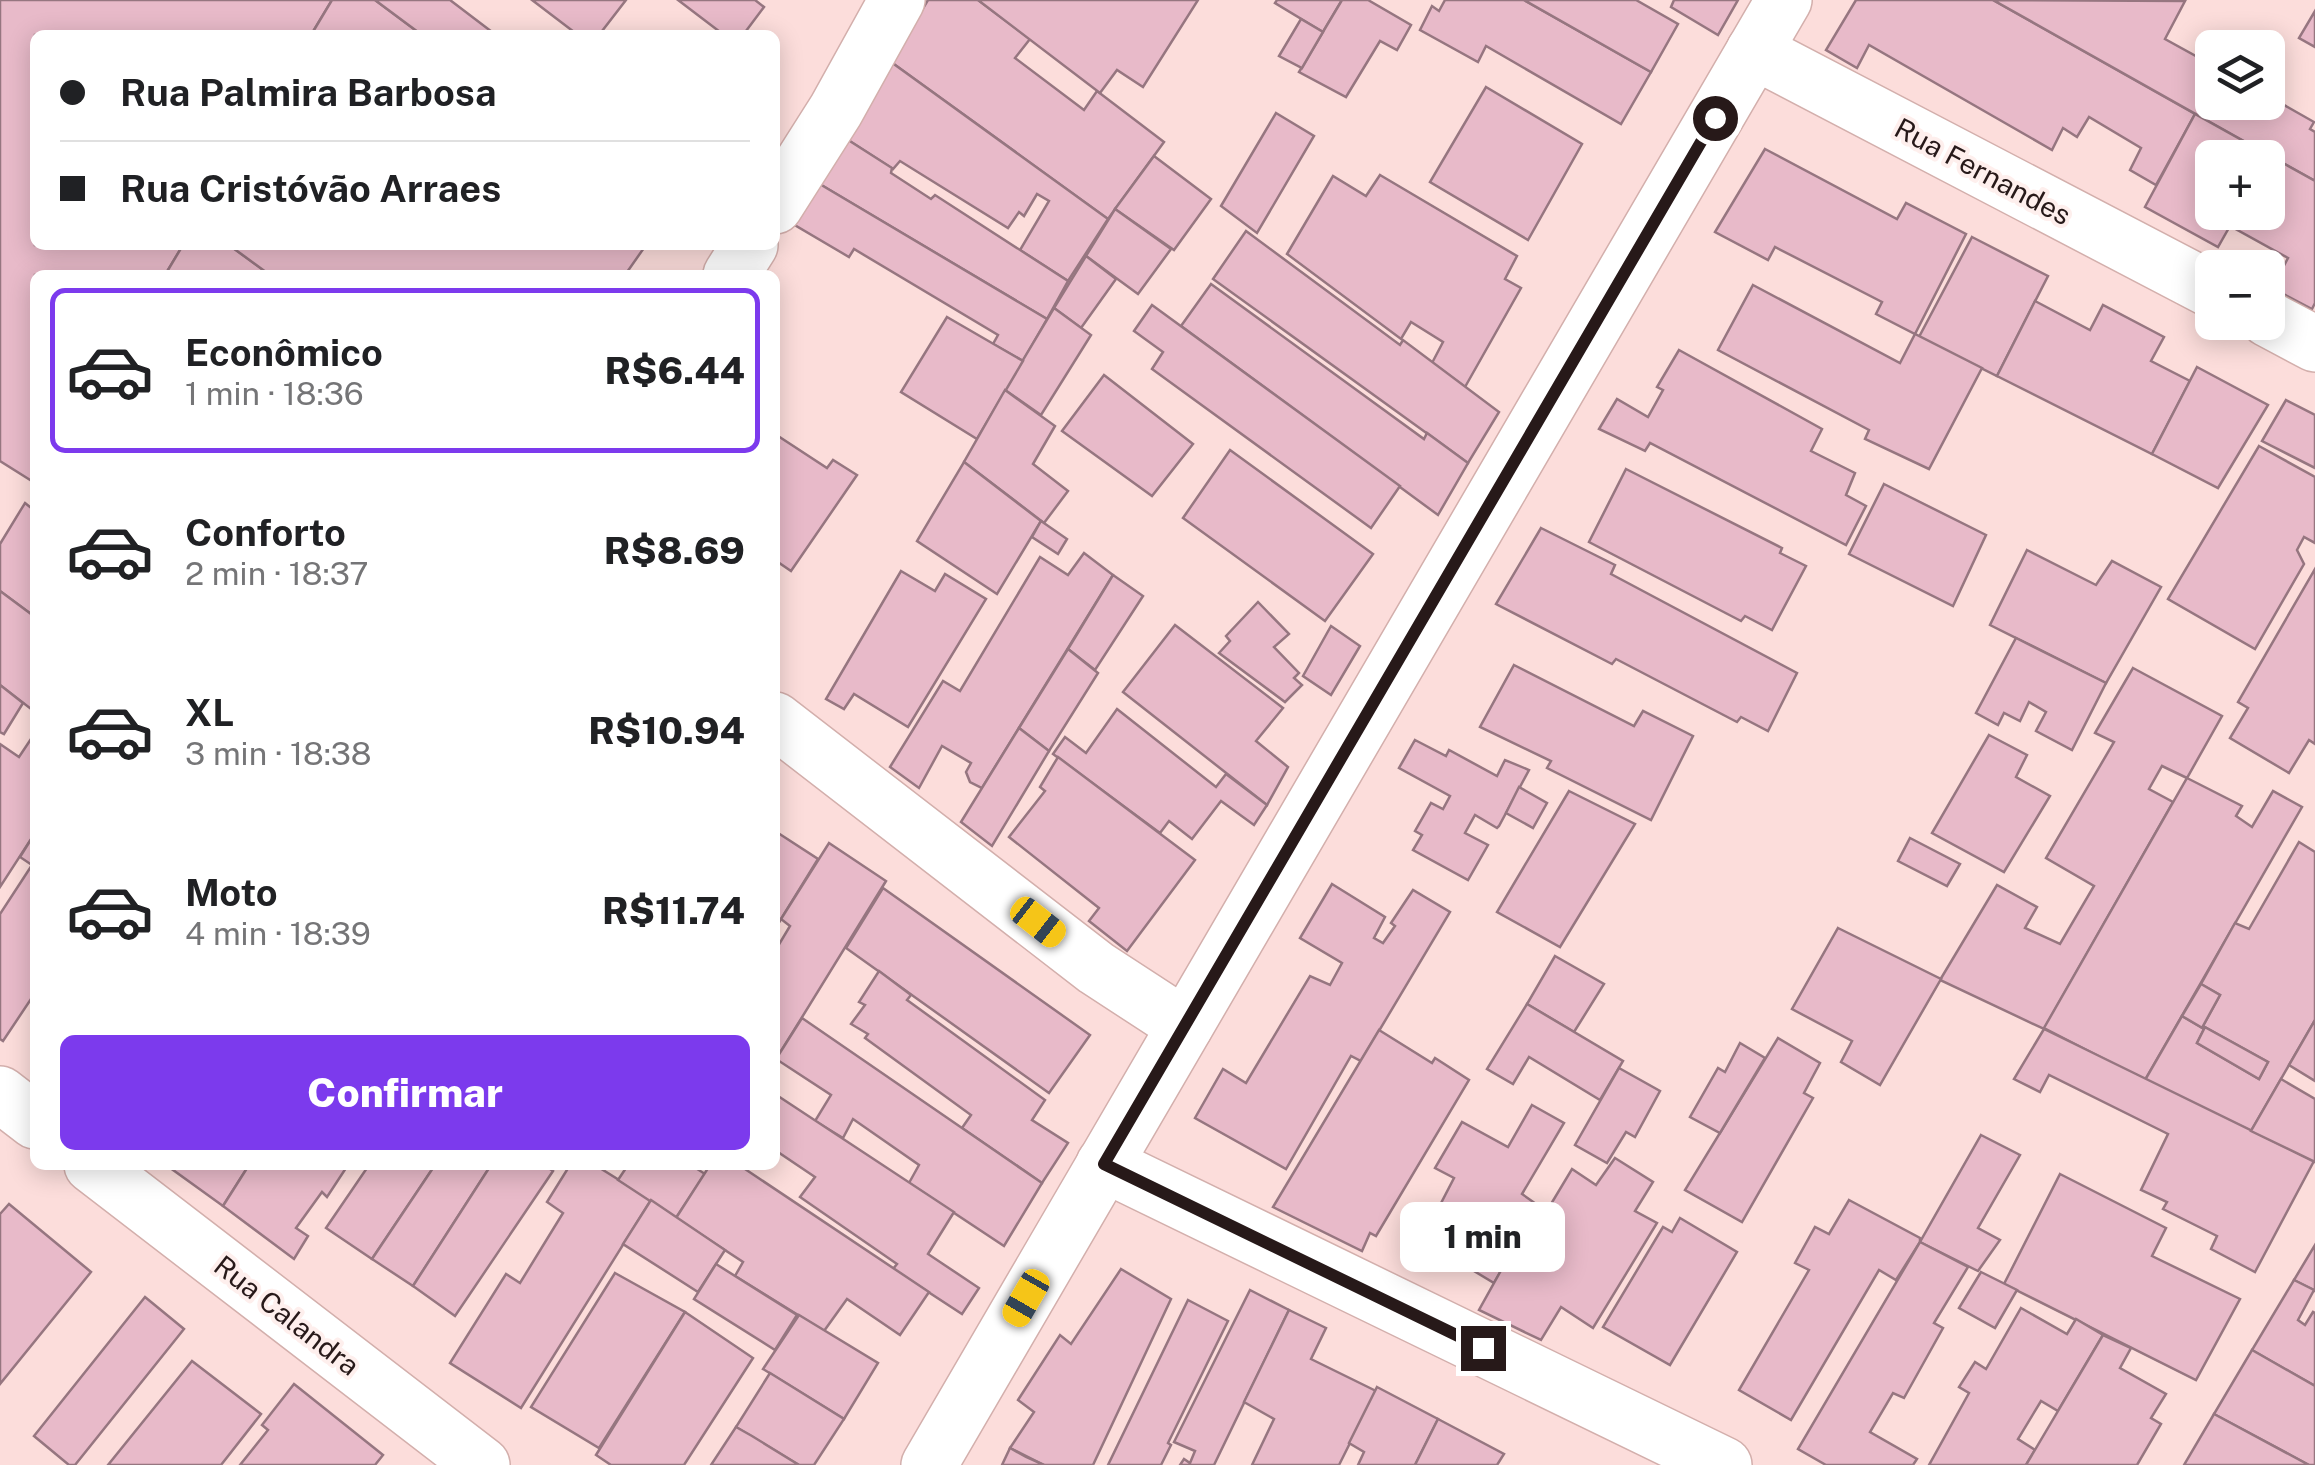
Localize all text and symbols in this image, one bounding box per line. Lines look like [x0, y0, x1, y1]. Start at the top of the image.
map controls [2195, 30, 2285, 340]
button: layers [2195, 30, 2285, 120]
text: Rua Palmira Barbosa [120, 70, 496, 115]
route start [1693, 96, 1738, 141]
street label: Rua Fernandes [1889, 111, 2077, 231]
button: + [2195, 140, 2285, 230]
text: Rua Cristóvão Arraes [120, 166, 501, 211]
button: − [2195, 250, 2285, 340]
icon: car [65, 326, 155, 416]
text: Econômico [185, 330, 383, 375]
text: R$6.44 [604, 348, 745, 393]
text: 1 min · 18:36 [185, 375, 364, 412]
icon: car [65, 506, 155, 596]
text: Conforto [185, 510, 346, 555]
text: R$8.69 [604, 528, 745, 573]
text: 2 min · 18:37 [185, 555, 369, 592]
icon: car [65, 686, 155, 776]
text: XL [185, 690, 234, 735]
text: R$10.94 [588, 708, 745, 753]
text: 3 min · 18:38 [185, 735, 372, 772]
icon: car [65, 866, 155, 956]
text: Moto [185, 870, 278, 915]
text: R$11.74 [602, 888, 745, 933]
car [1005, 892, 1071, 952]
text: 4 min · 18:39 [185, 915, 371, 952]
button: Confirmar [60, 1035, 750, 1150]
callout: 1 min [1400, 1203, 1566, 1273]
text: 1 min [1443, 1218, 1522, 1255]
street label: Rua Calandra [208, 1248, 366, 1382]
car [998, 1265, 1054, 1331]
route end [1461, 1326, 1506, 1371]

